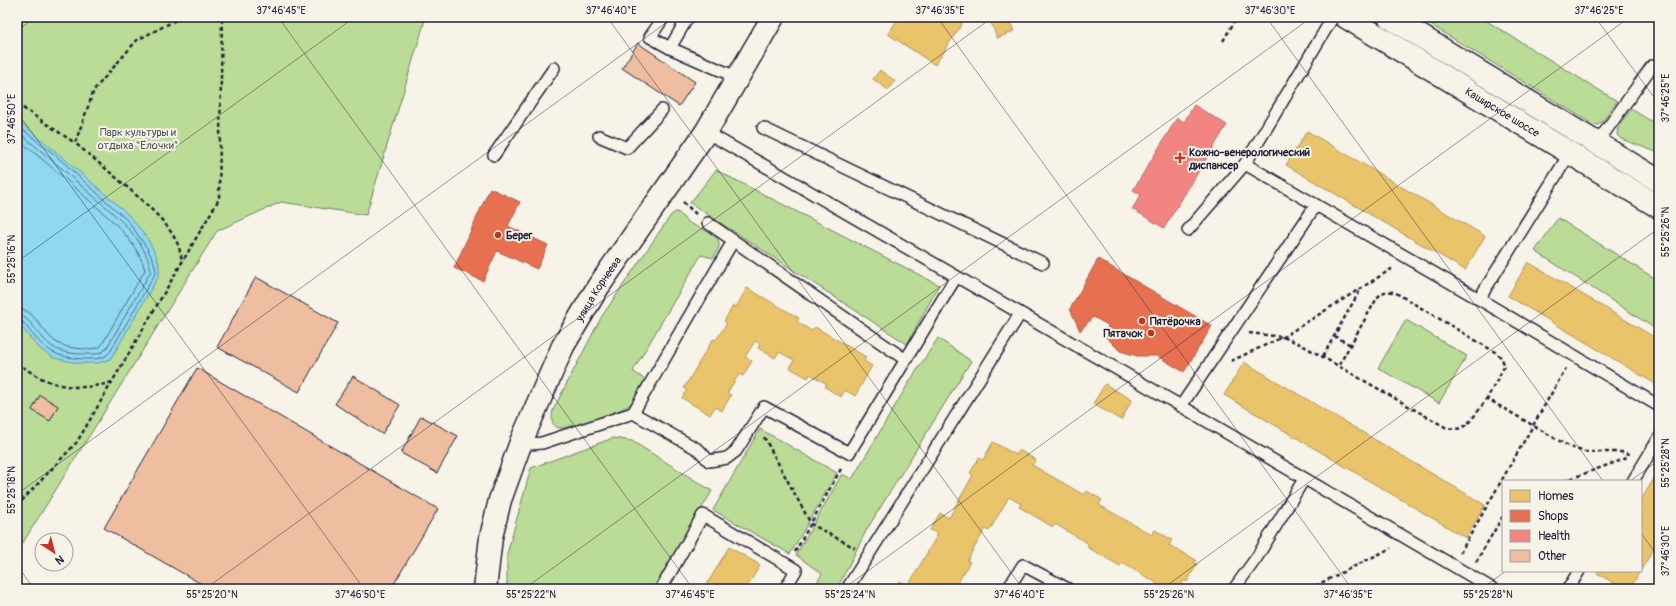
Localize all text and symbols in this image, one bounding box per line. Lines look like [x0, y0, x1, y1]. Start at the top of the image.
text: 37°46'45"E [256, 5, 306, 17]
text: 37°46'40"E [586, 5, 636, 17]
text: 37°46'35"E [915, 5, 965, 17]
text: 37°46'30"E [1245, 5, 1295, 17]
text: 37°46'25"E [1574, 5, 1624, 17]
text: 37°46'25"E [1660, 73, 1672, 123]
street label: Каширское шоссе [1463, 84, 1543, 140]
text: 37°46'50"E [6, 94, 18, 144]
park label: Парк культуры и отдыха "Ёлочки" [98, 126, 178, 152]
place label: Кожно-венерологический диспансер [1188, 146, 1310, 172]
marker: Кожно-венерологический диспансер [1174, 152, 1186, 164]
text: 55°25'26"N [1660, 207, 1672, 257]
place label: Берег [506, 229, 533, 242]
marker: Берег [493, 230, 503, 240]
text: 55°25'16"N [6, 234, 18, 283]
street label: улица Корнеева [572, 254, 624, 324]
place label: Пятёрочка [1150, 315, 1201, 328]
marker: Пятёрочка [1137, 316, 1147, 326]
place label: Пятачок [1103, 327, 1143, 340]
marker: Пятачок [1146, 328, 1156, 338]
text: 55°25'28"N [1660, 438, 1672, 488]
text: 55°25'18"N [6, 466, 18, 514]
legend [1502, 480, 1642, 572]
text: Homes [1538, 489, 1574, 504]
text: Shops [1538, 509, 1569, 524]
text: 37°46'30"E [1660, 526, 1672, 576]
text: Health [1538, 529, 1570, 544]
north arrow [34, 532, 74, 572]
text: Other [1538, 549, 1567, 564]
text: N [52, 552, 66, 567]
text: 55°25'20"N [186, 589, 238, 601]
text: 37°46'50"E [335, 589, 385, 601]
text: 55°25'22"N [506, 589, 556, 601]
text: 37°46'45"E [665, 589, 715, 601]
text: 55°25'24"N [825, 589, 875, 601]
text: 37°46'40"E [994, 589, 1044, 601]
text: 55°25'26"N [1144, 589, 1194, 601]
text: 37°46'35"E [1323, 589, 1373, 601]
text: 55°25'28"N [1463, 589, 1513, 601]

